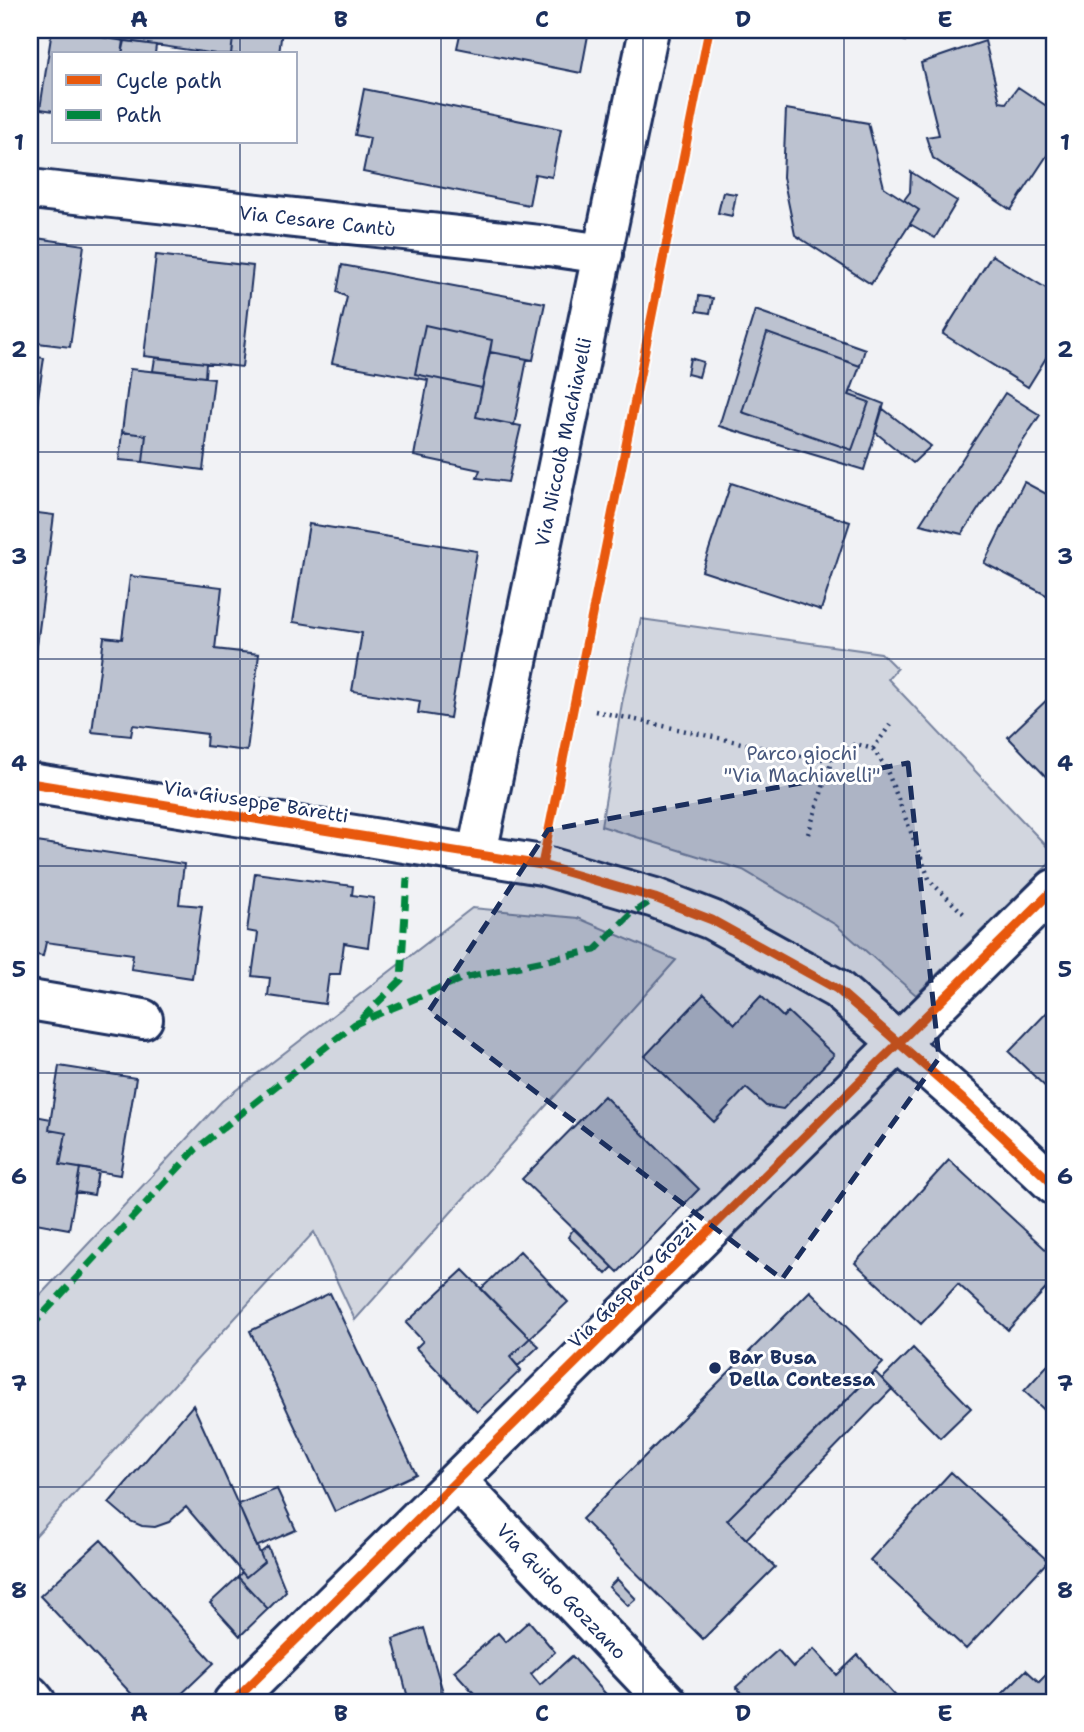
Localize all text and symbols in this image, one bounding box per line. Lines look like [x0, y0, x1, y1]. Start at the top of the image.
text: A [130, 4, 148, 34]
text: B [334, 4, 348, 34]
text: C [535, 4, 549, 34]
text: D [735, 4, 751, 34]
text: E [937, 4, 953, 34]
legend [52, 52, 298, 144]
text: Cycle path [116, 67, 222, 95]
text: Path [116, 101, 162, 129]
text: 1 [14, 127, 24, 157]
text: 1 [1060, 127, 1070, 157]
street label: Via Cesare Cantù [238, 200, 397, 242]
text: 2 [11, 334, 27, 364]
text: 2 [1057, 334, 1073, 364]
street label: Via Niccolò Machiavelli [529, 335, 597, 549]
text: 3 [11, 541, 27, 571]
text: 3 [1057, 541, 1073, 571]
park label: Parco giochi "Via Machiavelli" [724, 741, 880, 788]
text: 4 [11, 748, 27, 778]
text: 4 [1057, 748, 1073, 778]
street label: Via Giuseppe Baretti [162, 775, 350, 828]
text: 5 [12, 954, 26, 984]
text: 5 [1058, 954, 1072, 984]
text: 6 [11, 1161, 27, 1191]
text: 6 [1057, 1161, 1073, 1191]
street label: Via Gasparo Gozzi [563, 1215, 702, 1354]
place label: Bar Busa Della Contessa [729, 1345, 875, 1392]
marker: Bar Busa Della Contessa [707, 1360, 723, 1376]
text: 7 [11, 1368, 27, 1398]
text: 7 [1057, 1368, 1073, 1398]
street label: Via Guido Gozzano [491, 1518, 632, 1665]
text: 8 [11, 1575, 27, 1605]
text: 8 [1057, 1575, 1073, 1605]
text: A [130, 1698, 148, 1728]
text: B [334, 1698, 348, 1728]
text: C [535, 1698, 549, 1728]
text: D [735, 1698, 751, 1728]
text: E [937, 1698, 953, 1728]

